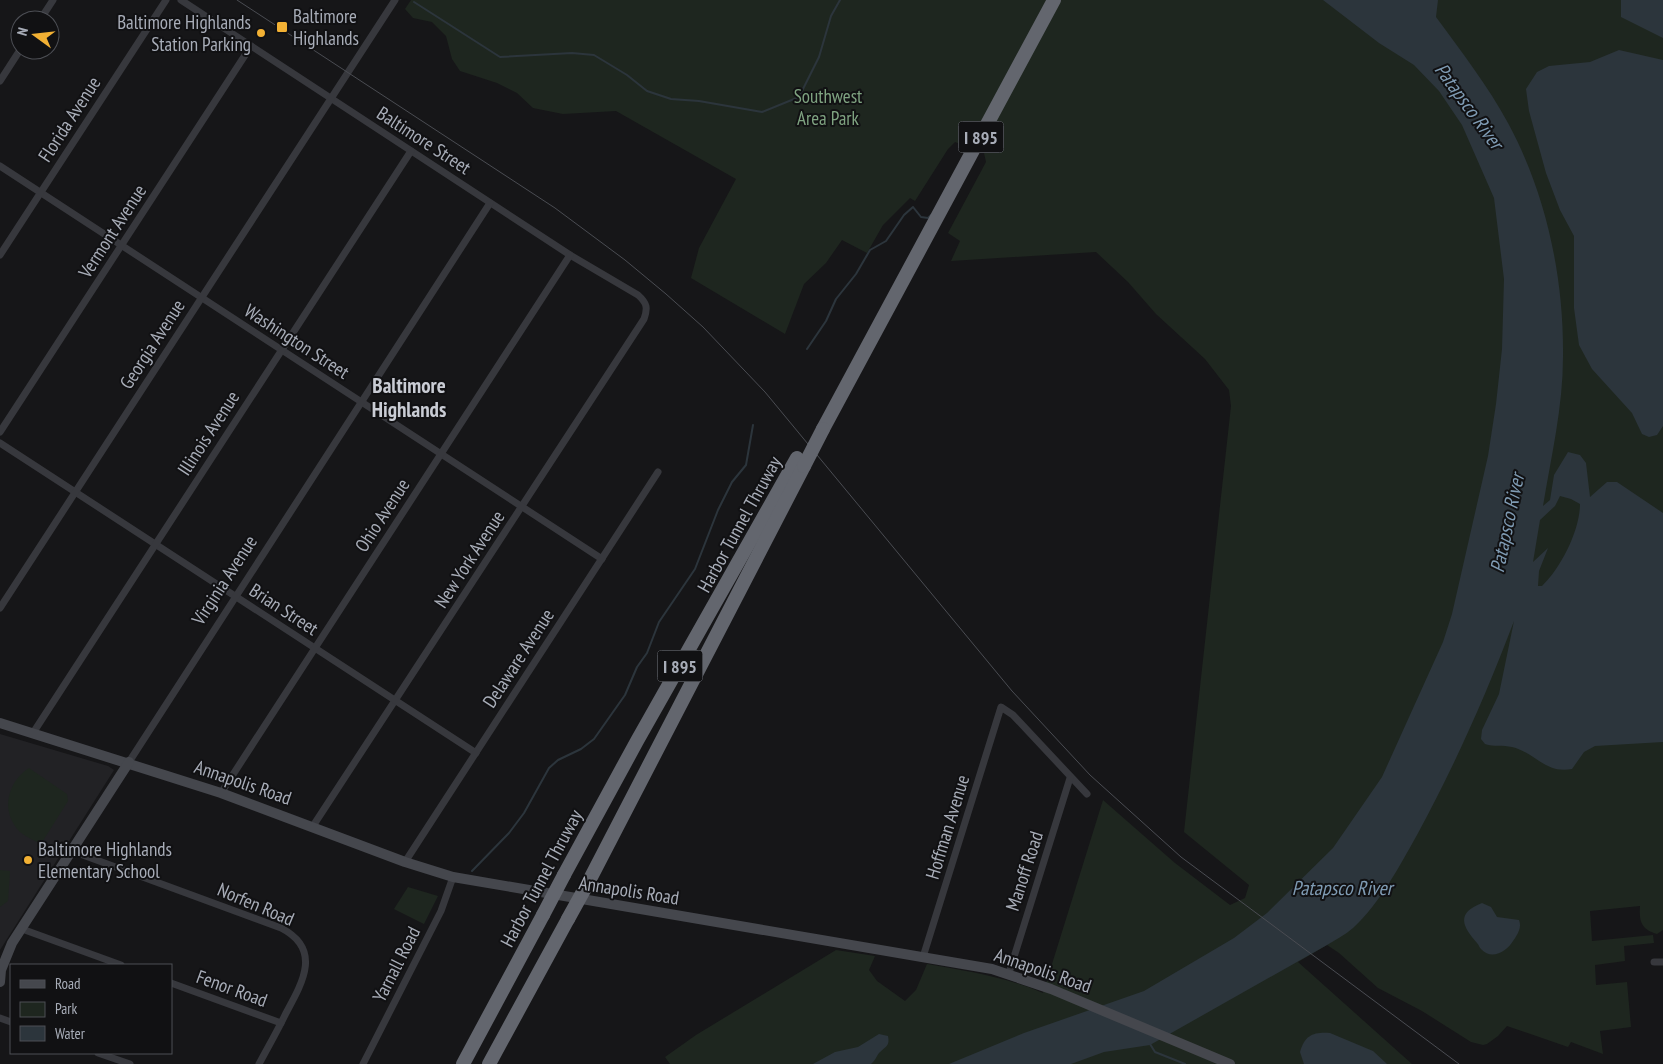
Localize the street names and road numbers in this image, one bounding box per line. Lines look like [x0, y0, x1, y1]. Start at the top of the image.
street label: Florida Avenue [32, 72, 106, 166]
street label: Baltimore Street [372, 101, 476, 180]
road number: I 895 [958, 121, 1004, 152]
street label: Vermont Avenue [72, 180, 151, 283]
street label: Georgia Avenue [114, 295, 190, 393]
street label: Washington Street [240, 298, 355, 384]
street label: Illinois Avenue [172, 386, 244, 480]
street label: Harbor Tunnel Thruway [692, 451, 787, 596]
street label: Ohio Avenue [349, 474, 415, 556]
street label: New York Avenue [429, 506, 510, 612]
street label: Virginia Avenue [186, 531, 262, 630]
street label: Brian Street [245, 578, 324, 641]
street label: Delaware Avenue [477, 604, 559, 712]
road number: I 895 [658, 650, 702, 681]
street label: Annapolis Road [191, 754, 295, 810]
street label: Hoffman Avenue [920, 772, 974, 882]
street label: Harbor Tunnel Thruway [495, 804, 588, 951]
street label: Manoff Road [1000, 828, 1048, 914]
street label: Annapolis Road [577, 870, 681, 910]
street label: Norfen Road [214, 877, 298, 931]
street label: Yarnall Road [367, 922, 425, 1006]
street label: Annapolis Road [991, 942, 1095, 998]
street label: Fenor Road [193, 964, 271, 1012]

